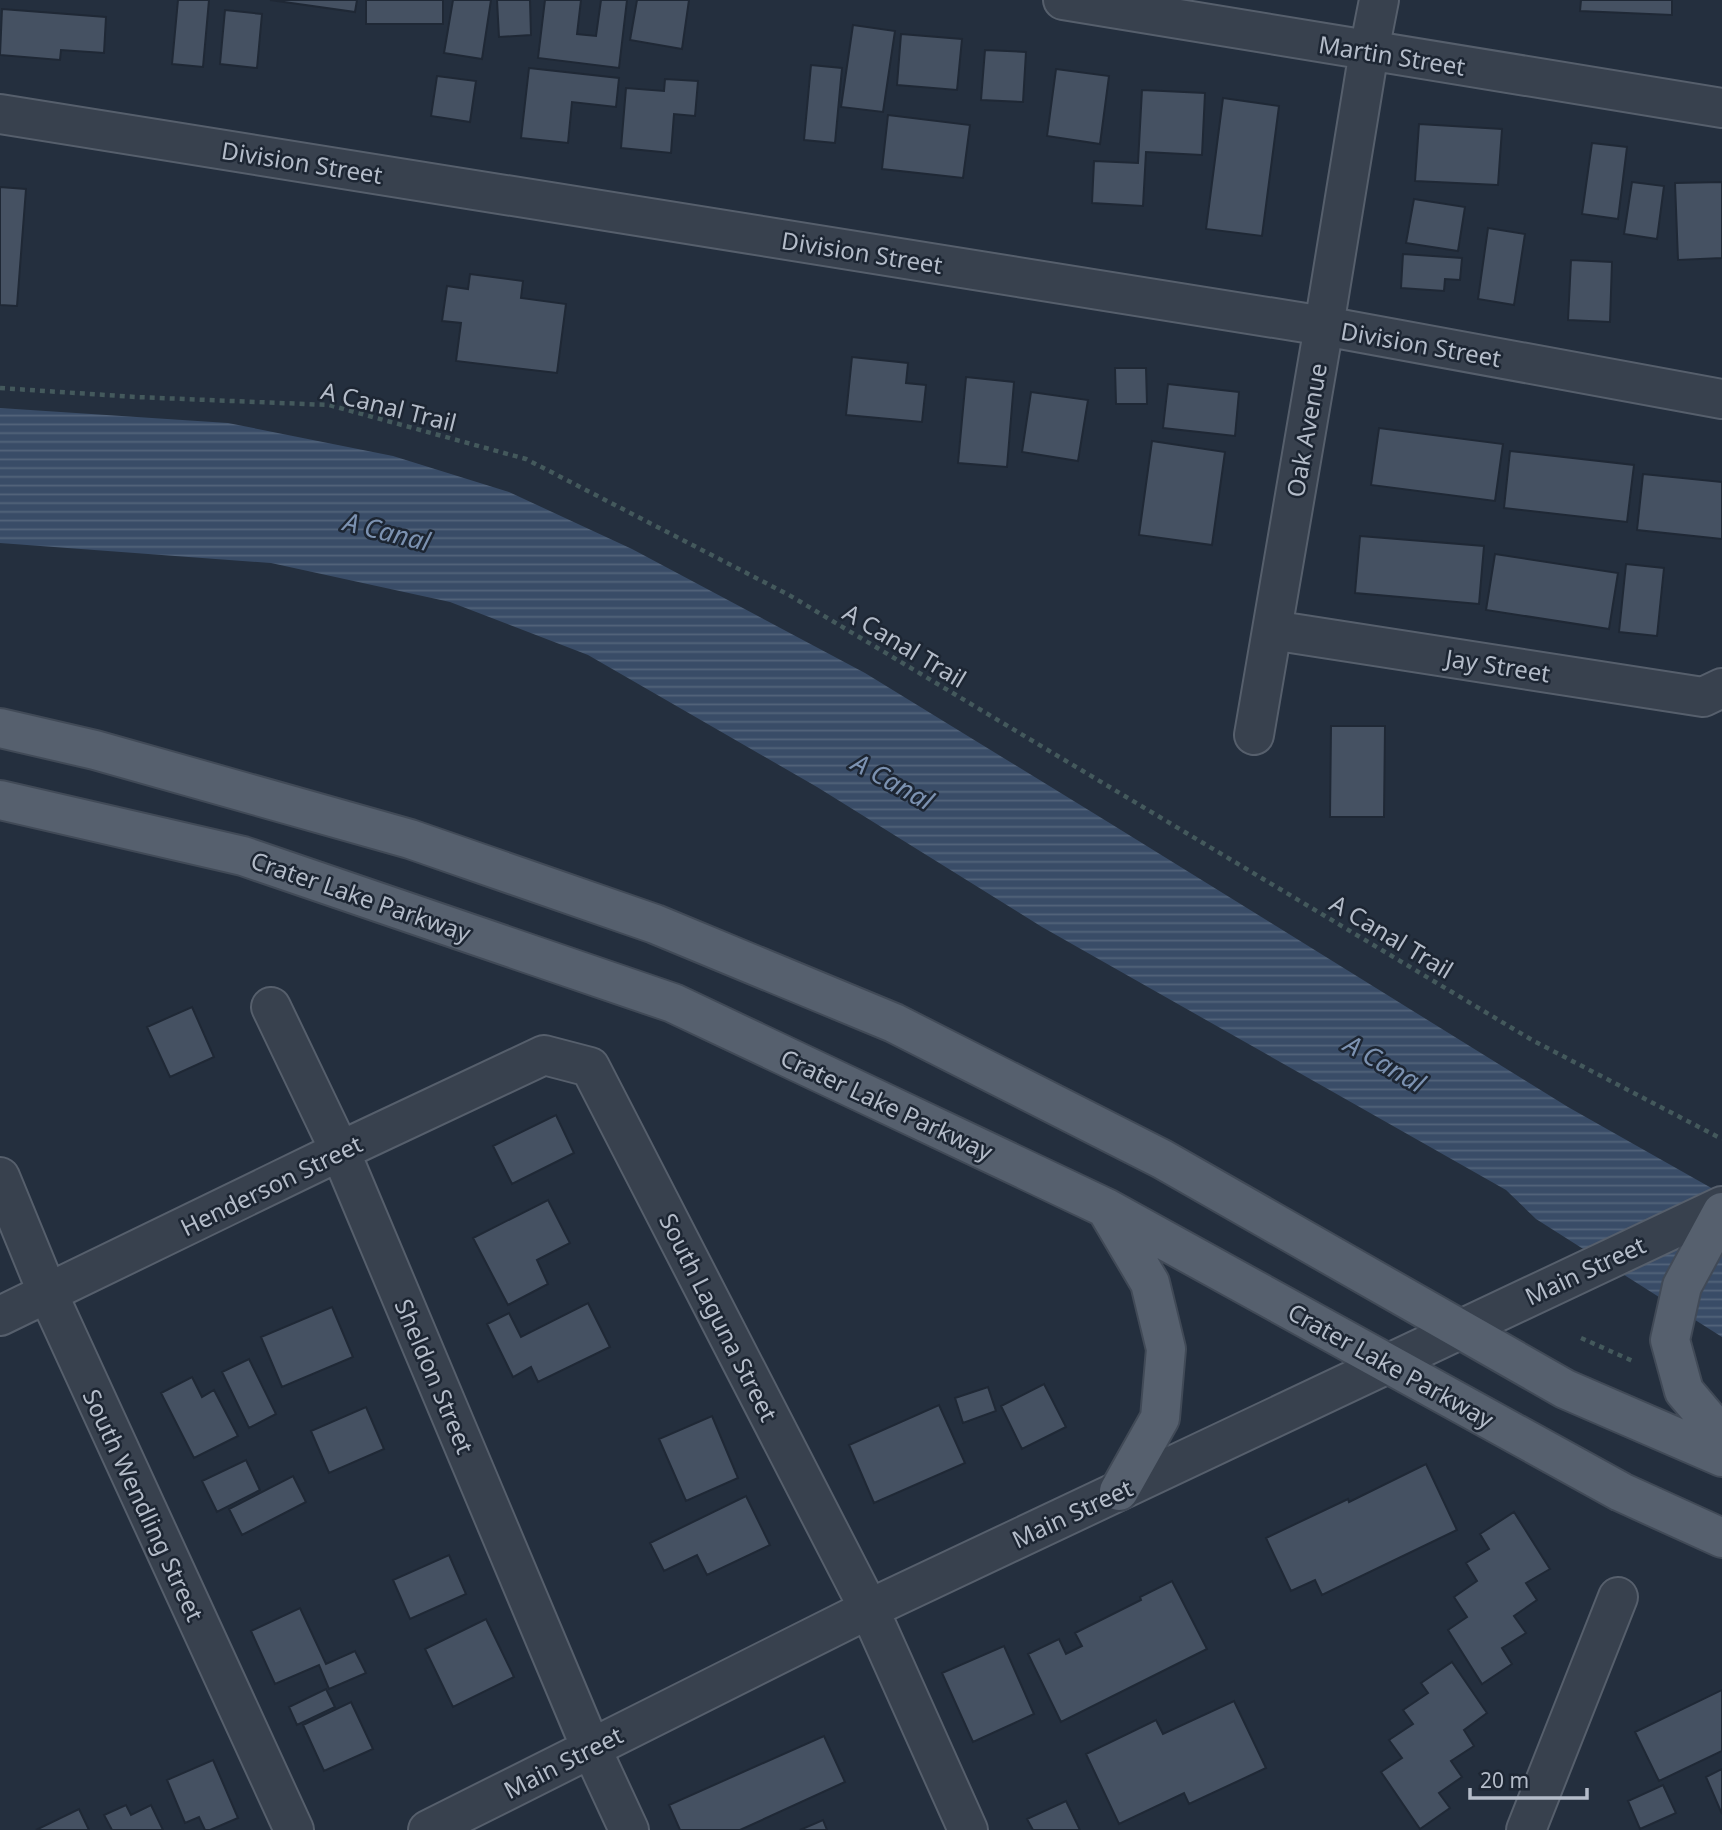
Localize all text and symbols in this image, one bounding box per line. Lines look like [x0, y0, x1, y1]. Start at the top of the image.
street label: Martin Street [1316, 27, 1468, 83]
street label: Division Street [219, 133, 385, 191]
street label: Division Street [779, 223, 945, 281]
street label: Division Street [1338, 314, 1504, 374]
street label: Oak Avenue [1278, 360, 1334, 500]
street label: A Canal Trail [318, 373, 460, 439]
water label: A Canal [338, 502, 435, 559]
street label: A Canal Trail [837, 595, 973, 695]
street label: Jay Street [1441, 640, 1553, 690]
water label: A Canal [844, 743, 941, 819]
street label: Crater Lake Parkway [247, 843, 476, 949]
street label: A Canal Trail [1324, 886, 1460, 986]
water label: A Canal [1336, 1024, 1433, 1101]
street label: Crater Lake Parkway [776, 1040, 999, 1168]
street label: Henderson Street [175, 1127, 368, 1243]
street label: South Laguna Street [652, 1207, 786, 1427]
street label: Main Street [1519, 1228, 1651, 1312]
street label: Sheldon Street [388, 1294, 483, 1459]
street label: Crater Lake Parkway [1282, 1295, 1500, 1436]
street label: South Wendling Street [76, 1384, 212, 1627]
street label: Main Street [1006, 1471, 1138, 1555]
street label: Main Street [498, 1718, 628, 1806]
scale bar [1470, 1756, 1587, 1800]
text: 20 m [1480, 1766, 1529, 1794]

